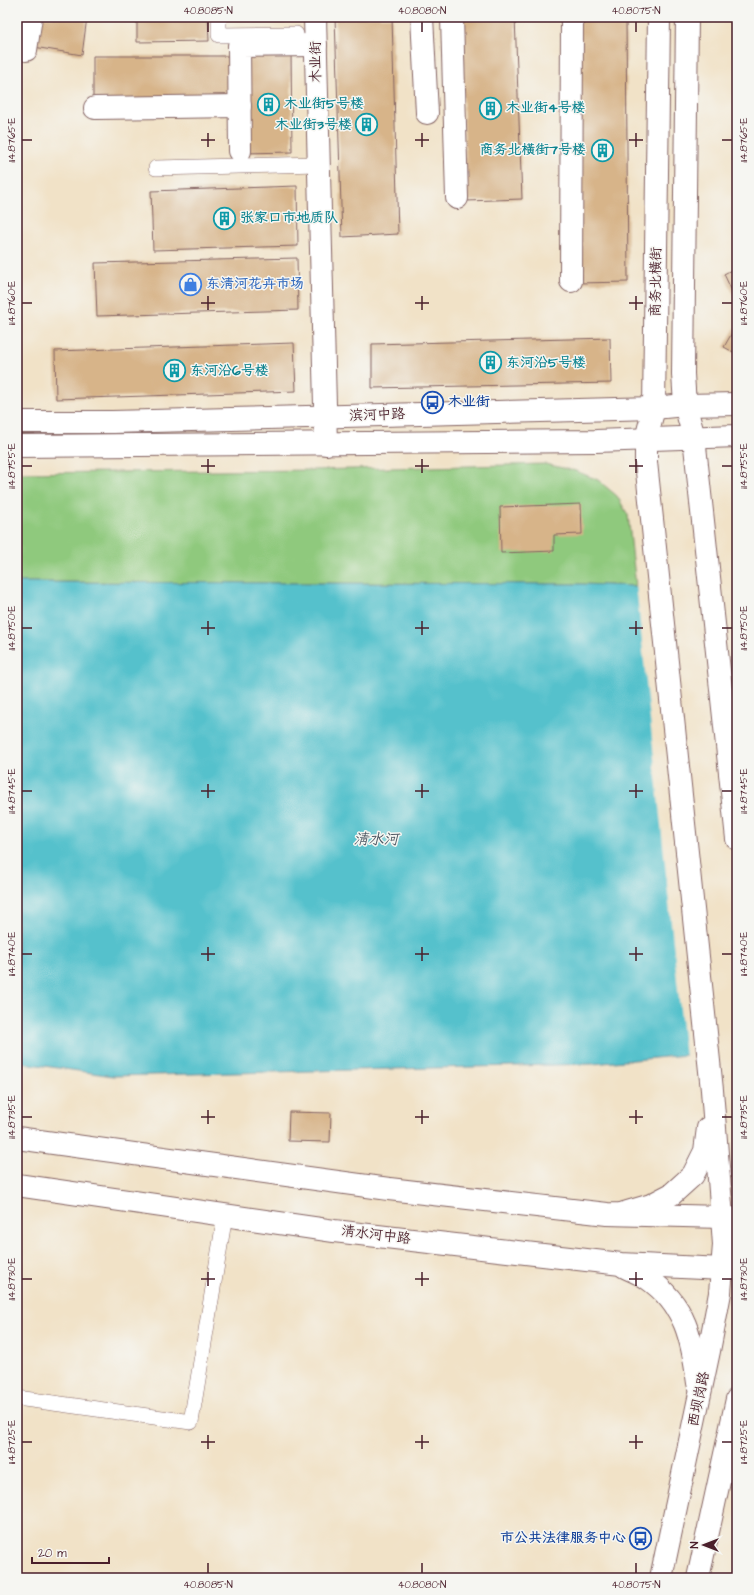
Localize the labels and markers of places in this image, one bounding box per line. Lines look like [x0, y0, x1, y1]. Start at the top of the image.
building icon: 木业街5号楼 [255, 91, 281, 117]
place label: 木业街5号楼 [284, 94, 364, 114]
building icon: 木业街4号楼 [478, 95, 504, 121]
place label: 木业街4号楼 [506, 98, 586, 118]
building icon: 木业街3号楼 [354, 112, 380, 138]
place label: 木业街3号楼 [275, 115, 352, 135]
building icon: 商务北横街7号楼 [589, 137, 615, 163]
place label: 商务北横街7号楼 [479, 140, 586, 160]
building icon: 张家口市地质队 [212, 205, 238, 231]
place label: 张家口市地质队 [240, 208, 338, 228]
shop icon: 东清河花卉市场 [178, 271, 204, 297]
place label: 东清河花卉市场 [206, 274, 304, 294]
building icon: 东河沿5号楼 [478, 350, 504, 376]
place label: 东河沿5号楼 [506, 353, 586, 373]
building icon: 东河沿6号楼 [162, 358, 188, 384]
place label: 东河沿6号楼 [190, 361, 269, 381]
bus stop icon: 木业街 [419, 389, 445, 415]
place label: 木业街 [448, 392, 490, 412]
bus stop icon: 市公共法律服务中心 [628, 1525, 654, 1551]
place label: 市公共法律服务中心 [500, 1528, 626, 1548]

